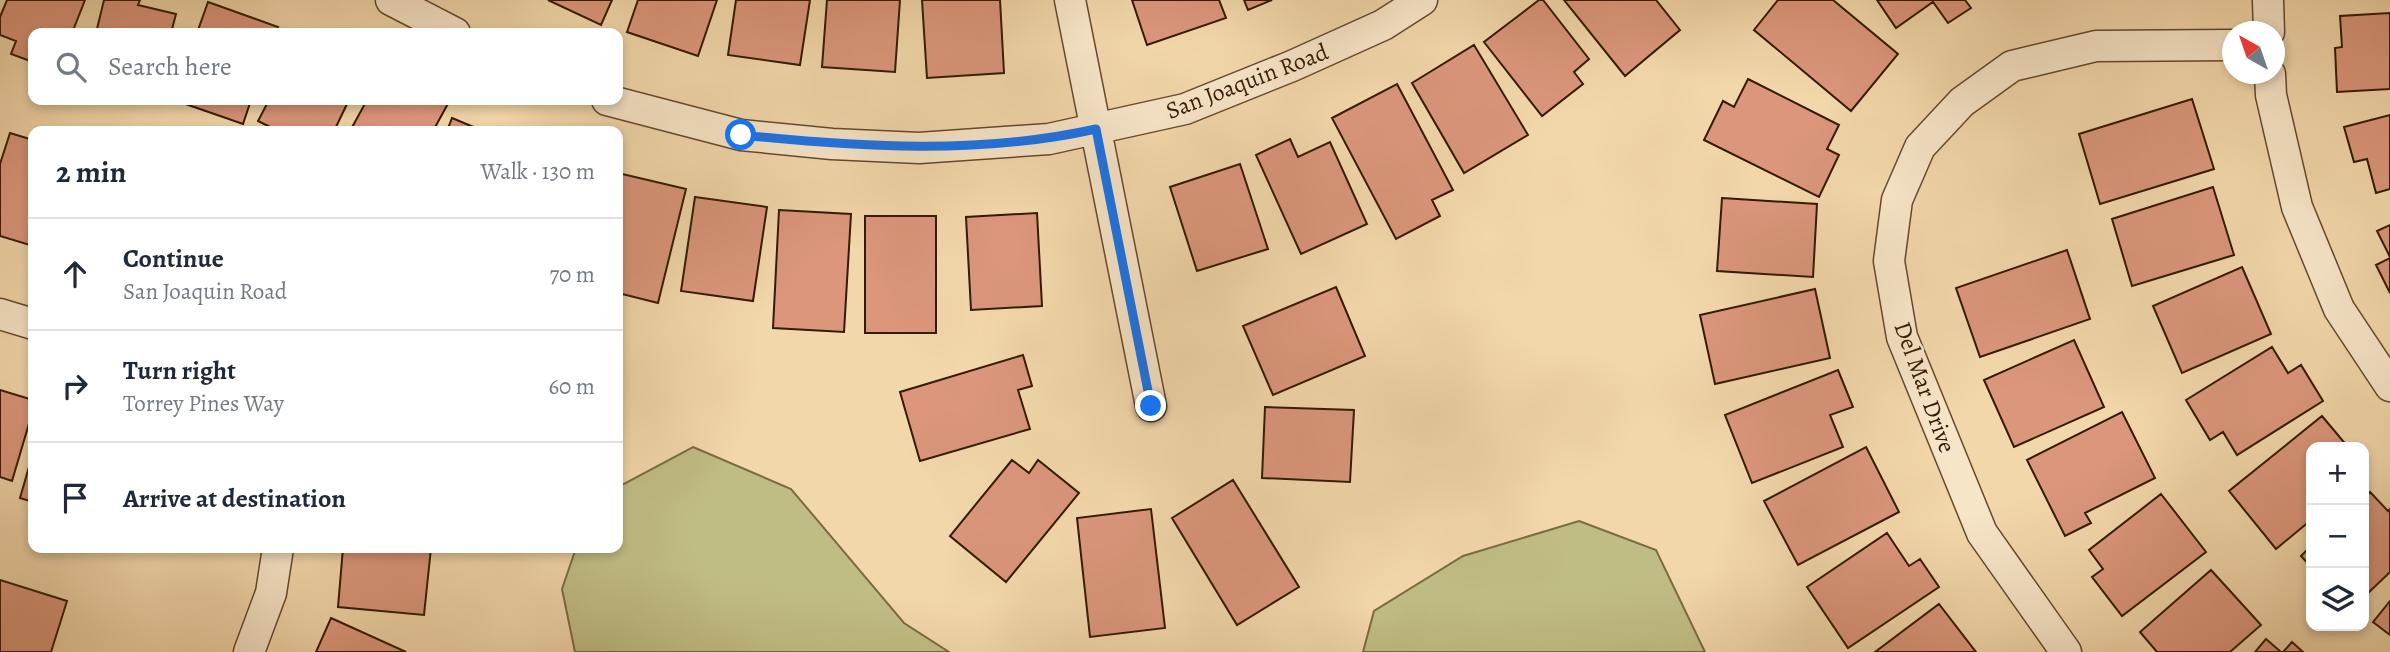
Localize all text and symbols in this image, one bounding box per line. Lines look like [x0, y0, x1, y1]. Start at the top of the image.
north arrow [2222, 21, 2285, 84]
search box [28, 28, 623, 105]
street label: San Joaquin Road [1161, 35, 1333, 127]
icon: search [52, 48, 90, 86]
text: Search here [108, 49, 232, 84]
route start [725, 119, 756, 150]
text: 2 min [56, 152, 126, 192]
text: Walk · 130 m [481, 156, 595, 187]
text: Continue [123, 241, 224, 276]
icon: ahead [56, 255, 94, 293]
text: 70 m [549, 259, 595, 290]
text: San Joaquin Road [123, 276, 287, 307]
street label: Del Mar Drive [1886, 317, 1964, 457]
text: Turn right [123, 353, 236, 388]
icon: right [56, 367, 94, 405]
text: 60 m [548, 371, 595, 402]
text: Torrey Pines Way [123, 388, 284, 419]
route end [1135, 390, 1166, 421]
map controls [2306, 442, 2369, 631]
button: + [2306, 442, 2369, 505]
icon: arrive [56, 479, 94, 517]
text: Arrive at destination [123, 481, 346, 516]
button: − [2306, 505, 2369, 568]
button: layers [2306, 568, 2369, 631]

